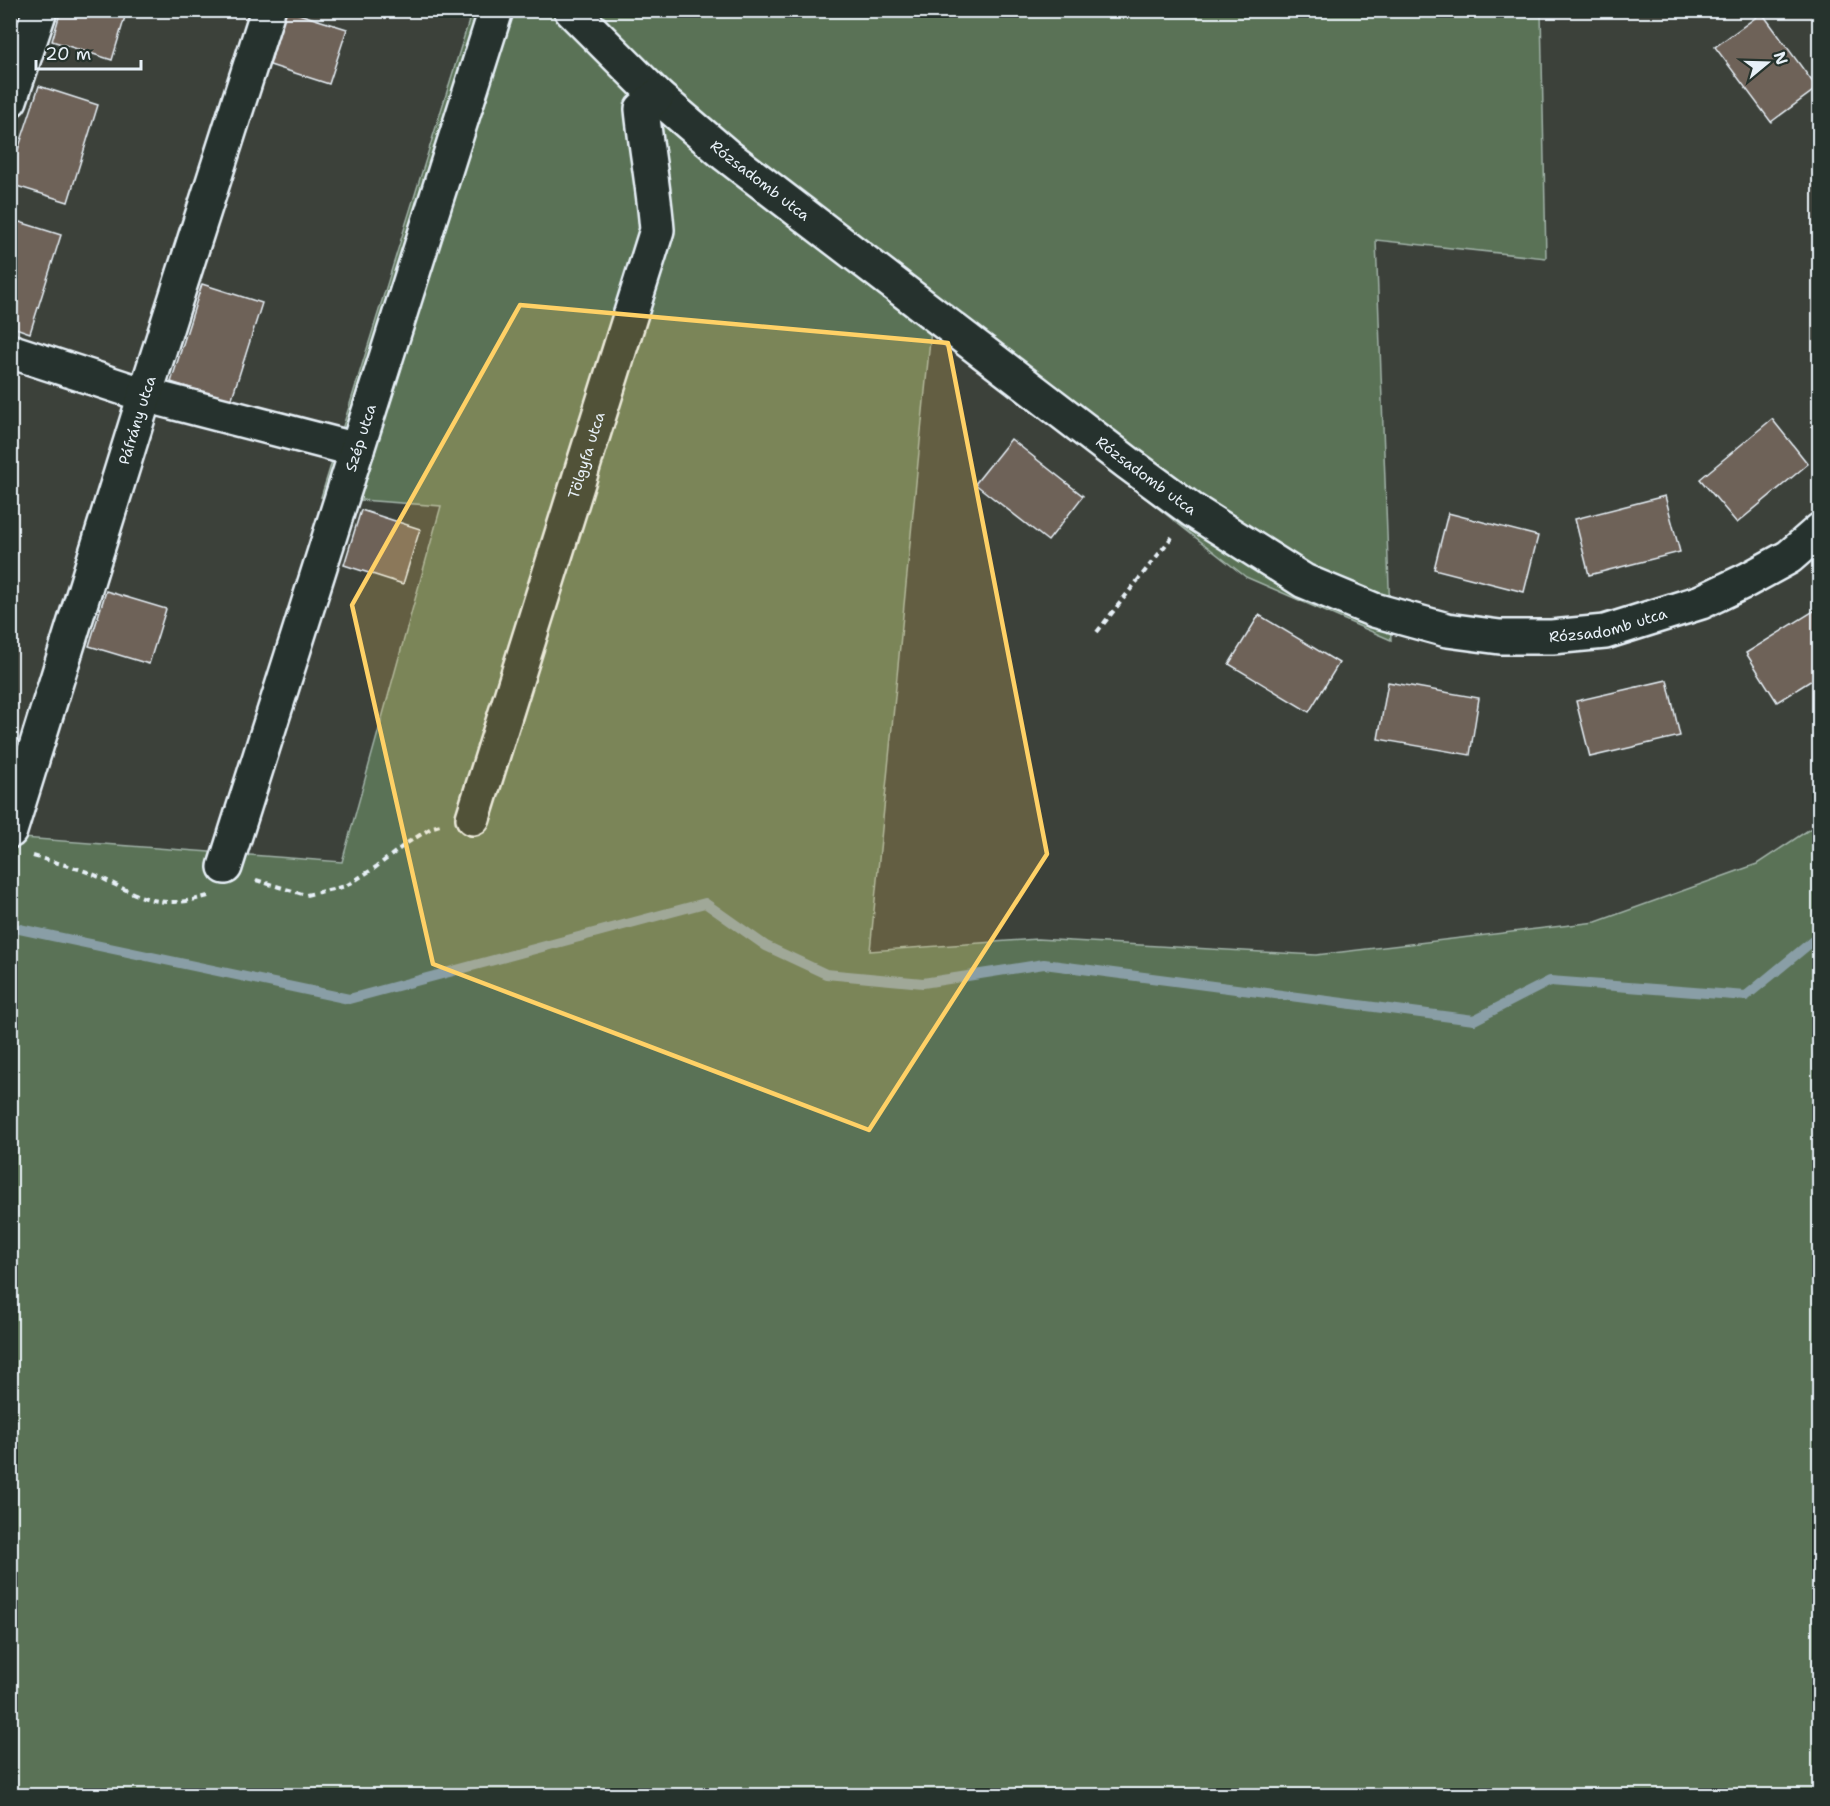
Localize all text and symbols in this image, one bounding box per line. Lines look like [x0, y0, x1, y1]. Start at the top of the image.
scale bar [36, 33, 141, 71]
north arrow [1737, 33, 1797, 93]
text: 20 m [45, 42, 91, 66]
text: N [1769, 49, 1793, 68]
street label: Rózsadomb utca [706, 136, 814, 226]
street label: Páfrány utca [114, 373, 161, 467]
street label: Szép utca [341, 401, 381, 474]
street label: Tölgyfa utca [563, 409, 610, 501]
street label: Rózsadomb utca [1092, 432, 1201, 520]
street label: Rózsadomb utca [1548, 603, 1670, 647]

